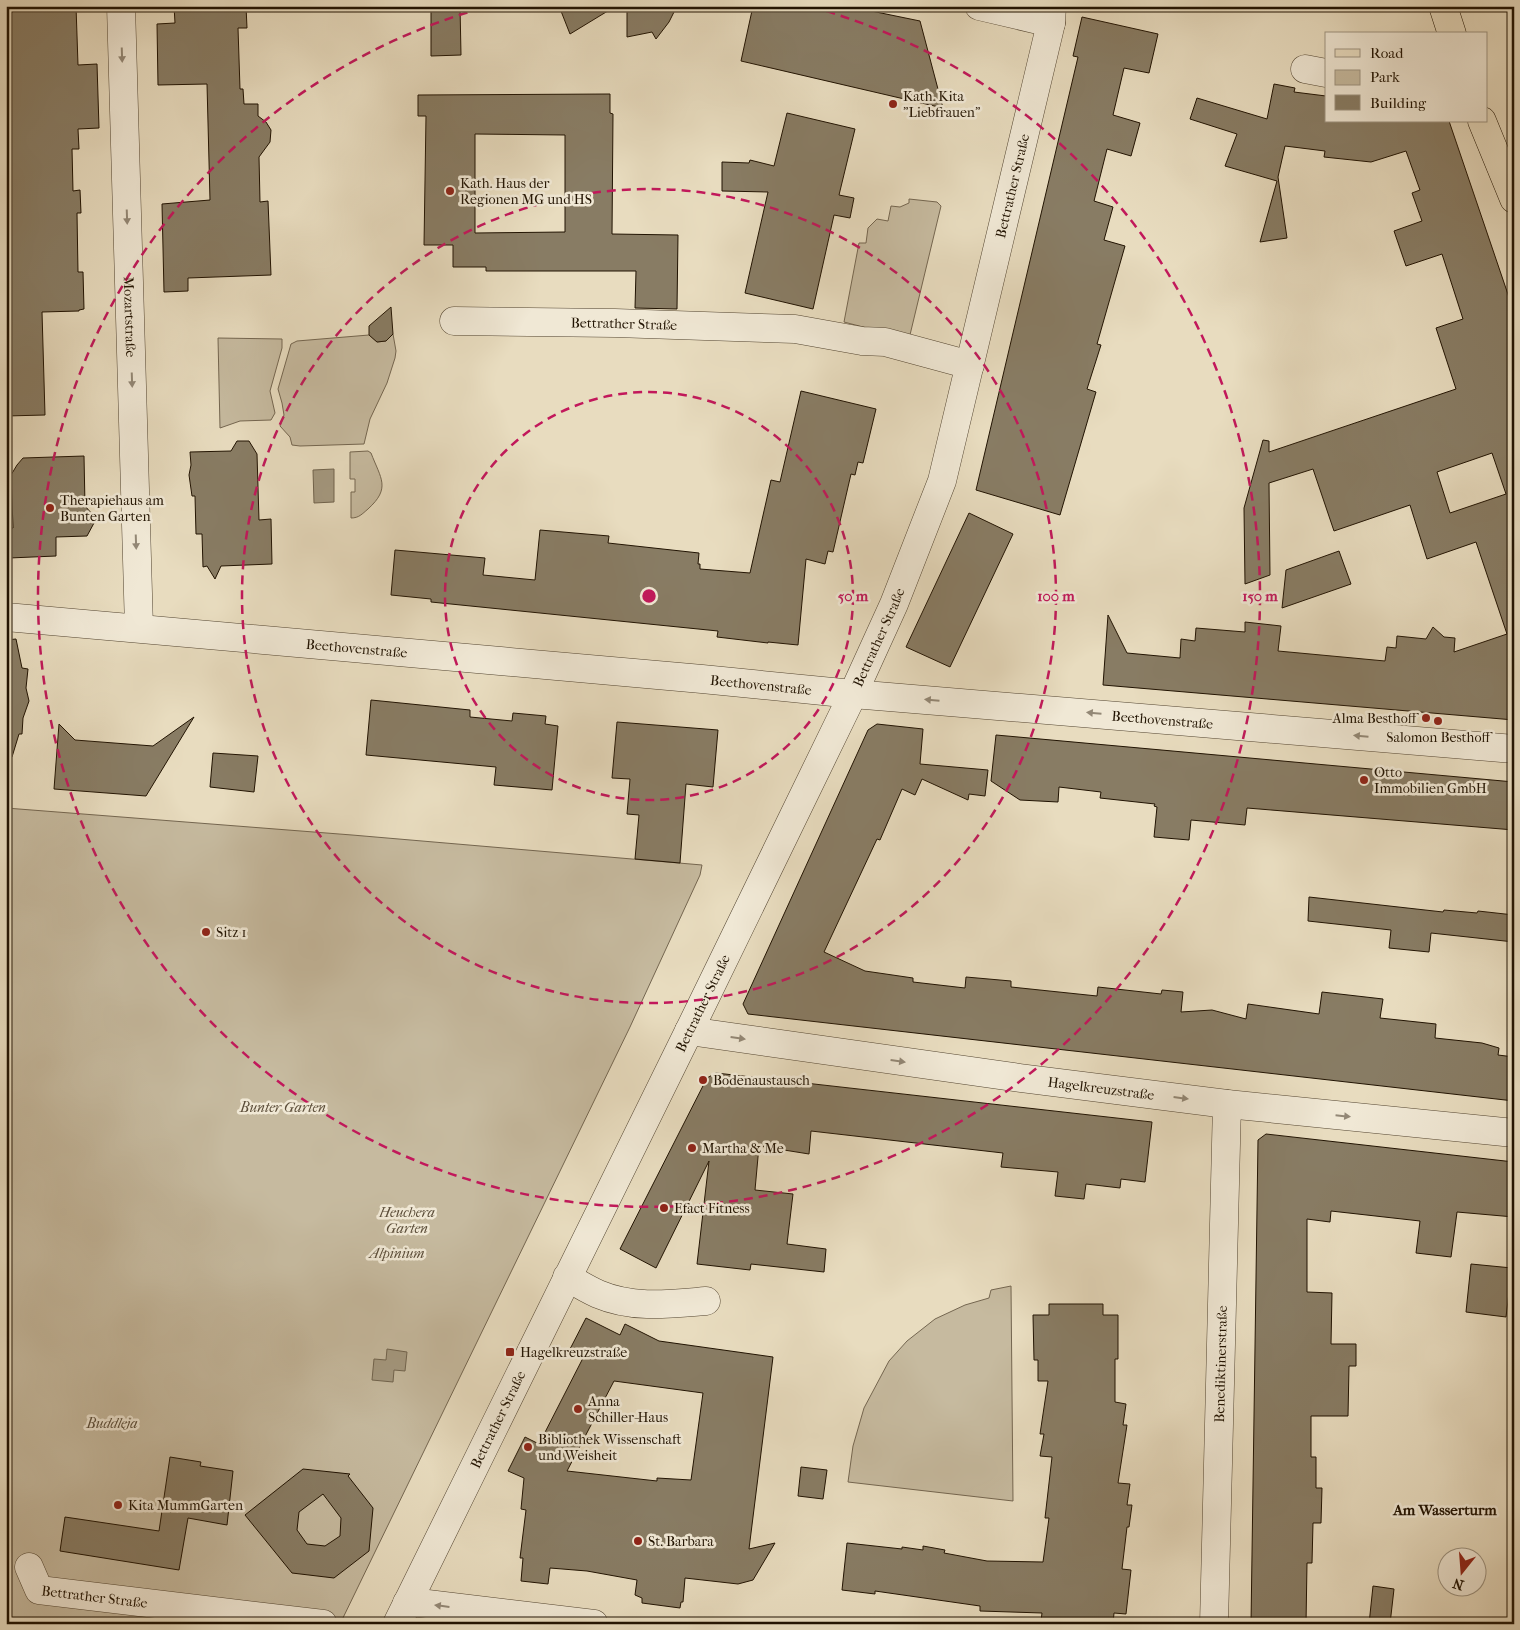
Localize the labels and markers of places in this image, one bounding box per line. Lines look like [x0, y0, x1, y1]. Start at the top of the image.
place label: Kath. Kita "Liebfrauen" [903, 88, 981, 121]
marker: Kath. Kita "Liebfrauen" [887, 98, 899, 110]
place label: Kath. Haus der Regionen MG und HS [460, 175, 592, 208]
marker: Kath. Haus der Regionen MG und HS [444, 185, 456, 197]
place label: Therapiehaus am Bunten Garten [60, 492, 164, 525]
marker: Therapiehaus am Bunten Garten [44, 502, 56, 514]
centre of rings [640, 587, 658, 605]
place label: Alma Besthoff [1332, 710, 1420, 727]
marker: Alma Besthoff [1420, 712, 1432, 724]
marker: Salomon Besthoff [1432, 715, 1444, 727]
place label: Salomon Besthoff [1386, 729, 1494, 746]
place label: Otto Immobilien GmbH [1374, 764, 1487, 797]
marker: Otto Immobilien GmbH [1358, 774, 1370, 786]
place label: Sitz 1 [216, 924, 246, 941]
marker: Sitz 1 [200, 926, 212, 938]
place label: Bodenaustausch [713, 1072, 810, 1089]
marker: Bodenaustausch [697, 1074, 709, 1086]
place label: Martha & Me [702, 1140, 784, 1157]
marker: Martha & Me [686, 1142, 698, 1154]
place label: Efact Fitness [674, 1200, 750, 1217]
marker: Efact Fitness [658, 1202, 670, 1214]
place label: Hagelkreuzstraße [520, 1344, 627, 1361]
marker: Hagelkreuzstraße [504, 1346, 516, 1358]
place label: Anna Schiller-Haus [587, 1393, 668, 1426]
marker: Anna Schiller-Haus [572, 1403, 584, 1415]
place label: Bibliothek Wissenschaft und Weisheit [537, 1431, 682, 1464]
marker: Bibliothek Wissenschaft und Weisheit [522, 1441, 534, 1453]
place label: Kita MummGarten [128, 1497, 243, 1514]
marker: Kita MummGarten [112, 1499, 124, 1511]
place label: St. Barbara [648, 1533, 714, 1550]
marker: St. Barbara [632, 1535, 644, 1547]

